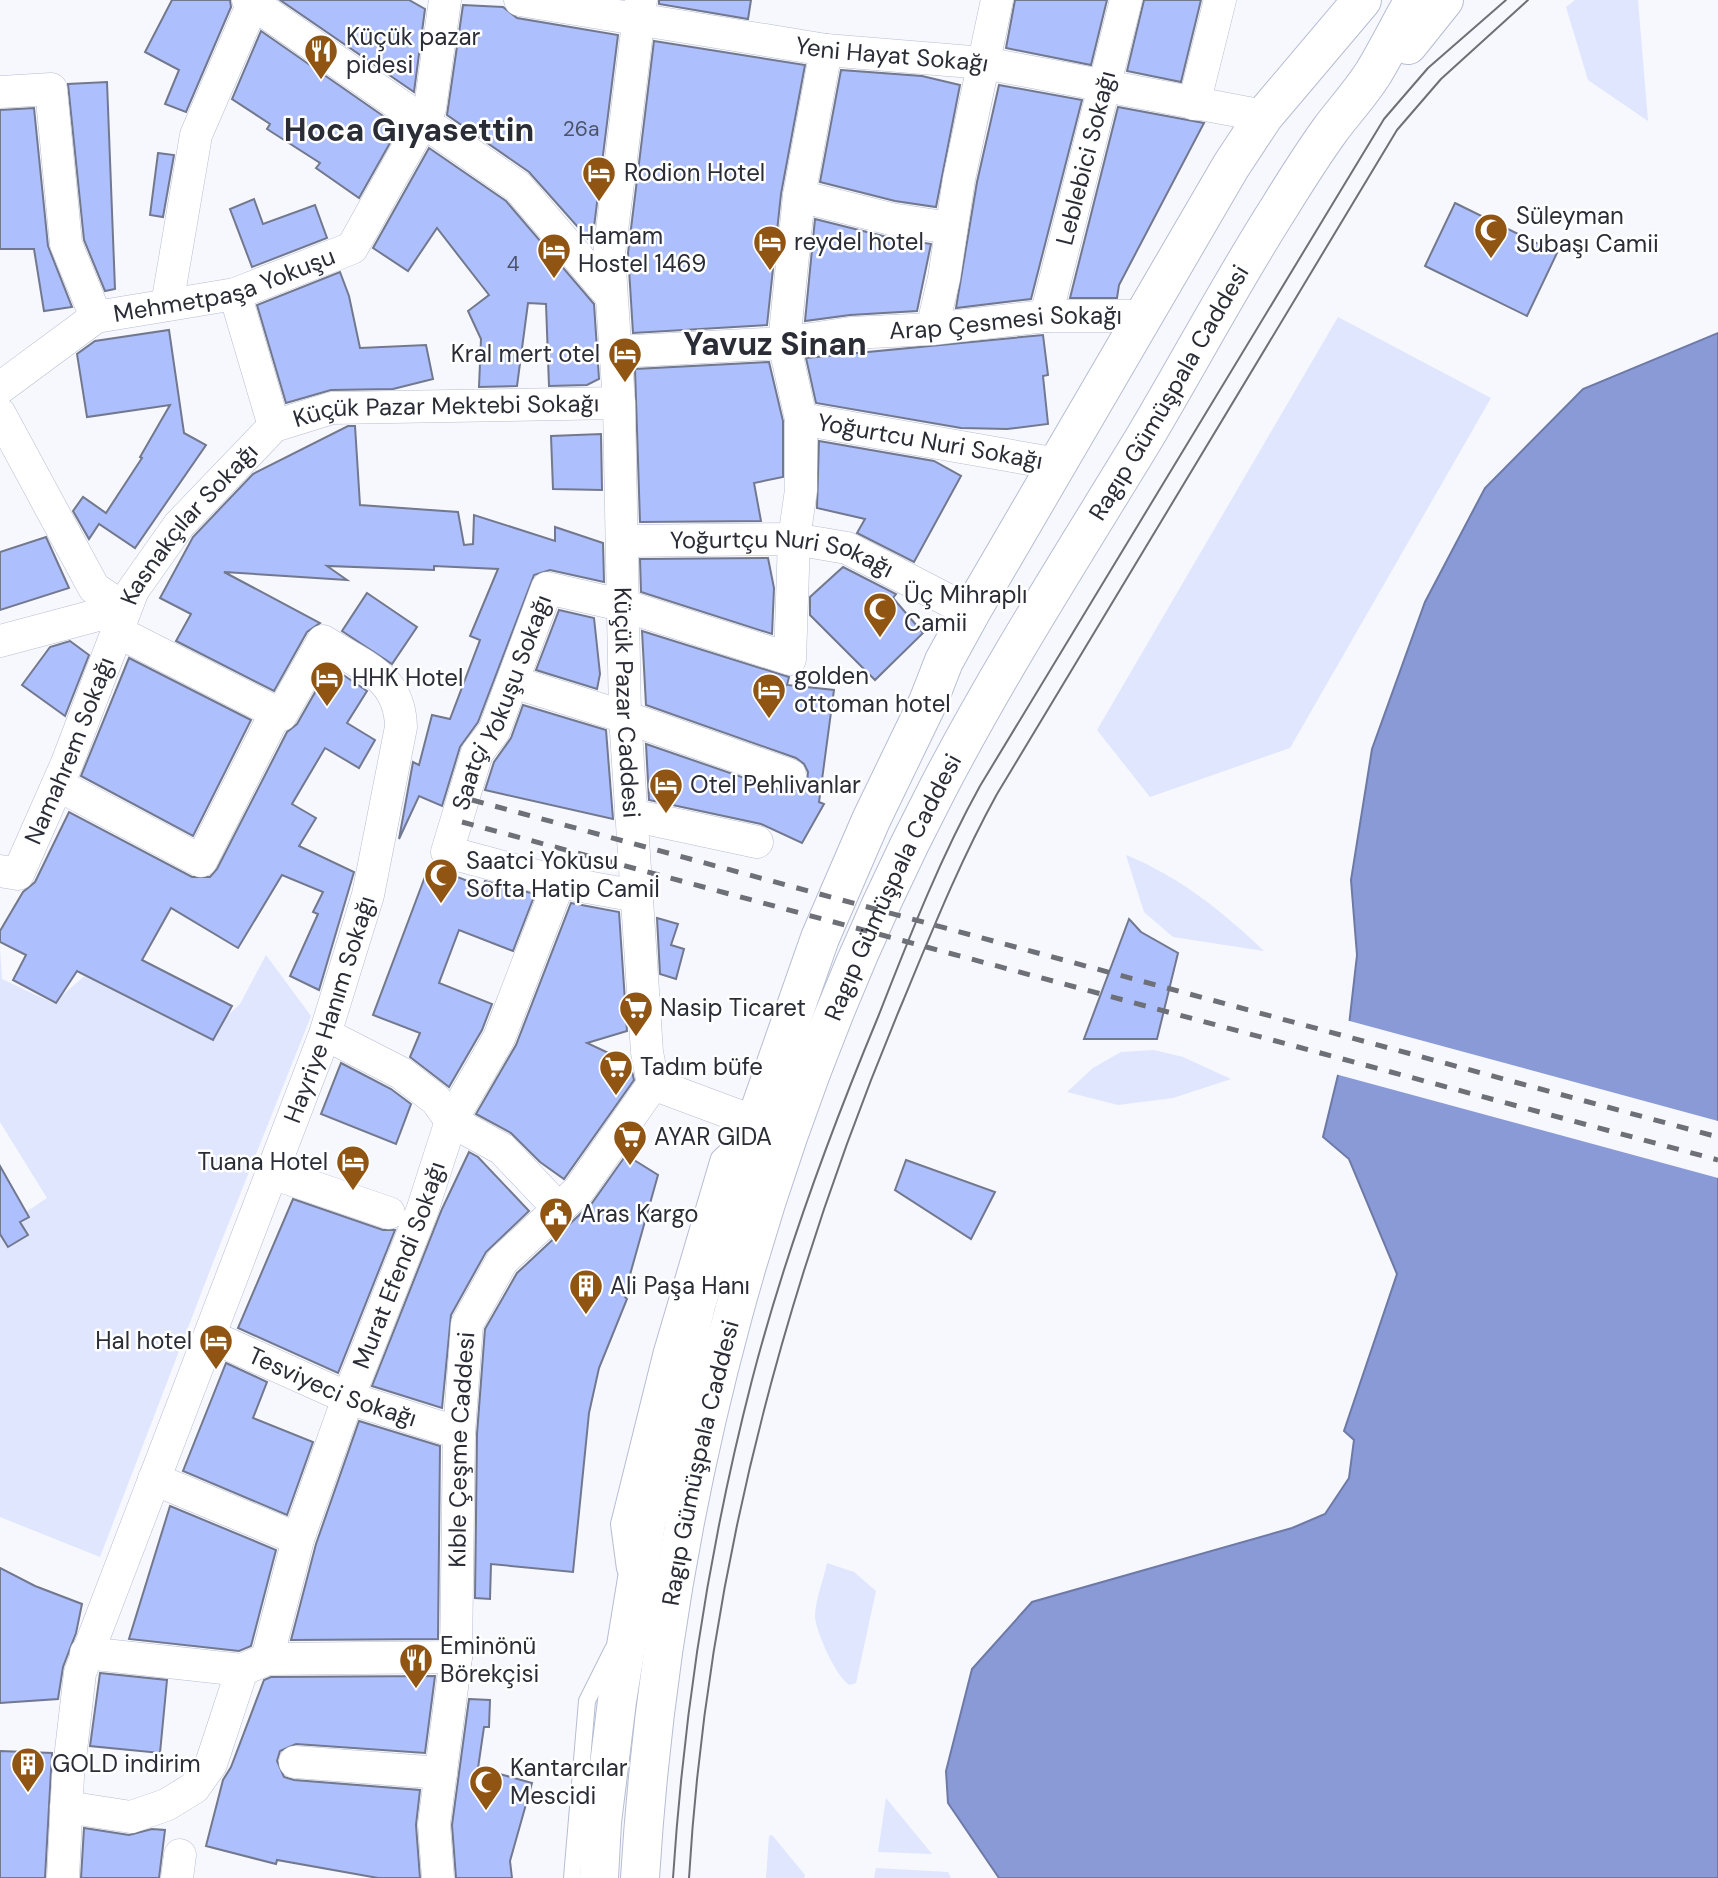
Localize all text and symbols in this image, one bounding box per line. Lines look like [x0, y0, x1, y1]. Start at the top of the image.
place label: Küçük pazar pidesi [346, 21, 480, 80]
street label: Yeni Hayat Sokağı [793, 29, 991, 79]
restaurant icon: Küçük pazar pidesi [302, 32, 340, 81]
street label: Leblebici Sokağı [1049, 68, 1122, 248]
district label: Hoca Gıyasettin [284, 109, 534, 151]
house number: 26a [563, 115, 599, 143]
hotel icon: Rodion Hotel [580, 154, 618, 203]
place label: Rodion Hotel [624, 157, 765, 188]
place label: Süleyman Subaşı Camii [1516, 200, 1659, 259]
mosque icon: Süleyman Subaşı Camii [1472, 211, 1510, 260]
place label: Hamam Hostel 1469 [578, 220, 706, 279]
hotel icon: reydel hotel [751, 223, 789, 272]
place label: reydel hotel [794, 226, 924, 257]
hotel icon: Hamam Hostel 1469 [535, 231, 573, 280]
street label: Mehmetpaşa Yokuşu [111, 240, 339, 329]
house number: 4 [507, 250, 520, 278]
street label: Ragıp Gümüşpala Caddesi [1081, 259, 1256, 526]
street label: Arap Çesmesi Sokağı [888, 300, 1122, 346]
district label: Yavuz Sinan [683, 323, 867, 365]
hotel icon: Kral mert otel [606, 335, 644, 384]
place label: Kral mert otel [451, 338, 600, 369]
street label: Küçük Pazar Mektebi Sokağı [289, 387, 599, 434]
street label: Yoğurtcu Nuri Sokağı [815, 406, 1045, 476]
street label: Kasnakçılar Sokağı [113, 436, 264, 609]
street label: Yoğurtçu Nuri Sokağı [670, 523, 899, 584]
place label: Üç Mihraplı Camii [904, 579, 1027, 638]
street label: Küçük Pazar Caddesi [608, 587, 648, 819]
street label: Saatçi Yokuşu Sokağı [445, 590, 558, 814]
mosque icon: Üç Mihraplı Camii [861, 590, 899, 639]
street label: Namahrem Sokağı [17, 652, 121, 849]
hotel icon: HHK Hotel [308, 659, 346, 708]
place label: golden ottoman hotel [794, 660, 951, 719]
place label: HHK Hotel [352, 662, 463, 693]
hotel icon: golden ottoman hotel [750, 671, 788, 720]
street label: Ragıp Gümüşpala Caddesi [817, 748, 968, 1025]
hotel icon: Otel Pehlivanlar [647, 766, 685, 815]
place label: Otel Pehlivanlar [690, 769, 861, 800]
place label: Saatci Yokusu Softa Hatip Camiİ [466, 845, 660, 904]
mosque icon: Saatci Yokusu Softa Hatip Camiİ [422, 856, 460, 905]
street label: Hayriye Hanım Sokağı [276, 892, 382, 1127]
supermarket icon: Nasip Ticaret [617, 989, 655, 1038]
place label: Nasip Ticaret [660, 992, 806, 1023]
supermarket icon: Tadım büfe [597, 1048, 635, 1097]
place label: Tadım büfe [640, 1051, 763, 1082]
supermarket icon: AYAR GIDA [611, 1118, 649, 1167]
place label: AYAR GIDA [654, 1121, 772, 1152]
hotel icon: Tuana Hotel [334, 1143, 372, 1192]
place label: Tuana Hotel [198, 1146, 328, 1177]
street label: Murat Efendi Sokağı [345, 1158, 452, 1373]
public building icon: Aras Kargo [537, 1195, 575, 1244]
place label: Aras Kargo [580, 1198, 699, 1229]
building icon: Ali Paşa Hanı [567, 1267, 605, 1316]
place label: Ali Paşa Hanı [610, 1270, 750, 1301]
street label: Ragıp Gümüşpala Caddesi [654, 1317, 746, 1608]
hotel icon: Hal hotel [197, 1322, 235, 1371]
place label: Hal hotel [95, 1325, 192, 1356]
street label: Kıble Çeşme Caddesi [441, 1331, 481, 1568]
street label: Tesviyeci Sokağı [244, 1339, 420, 1434]
place label: Eminönü Börekçisi [440, 1630, 539, 1689]
restaurant icon: Eminönü Börekçisi [397, 1641, 435, 1690]
building icon: GOLD indirim [9, 1745, 47, 1794]
place label: GOLD indirim [52, 1748, 201, 1779]
place label: Kantarcılar Mescidi [510, 1752, 628, 1811]
mosque icon: Kantarcılar Mescidi [467, 1763, 505, 1812]

